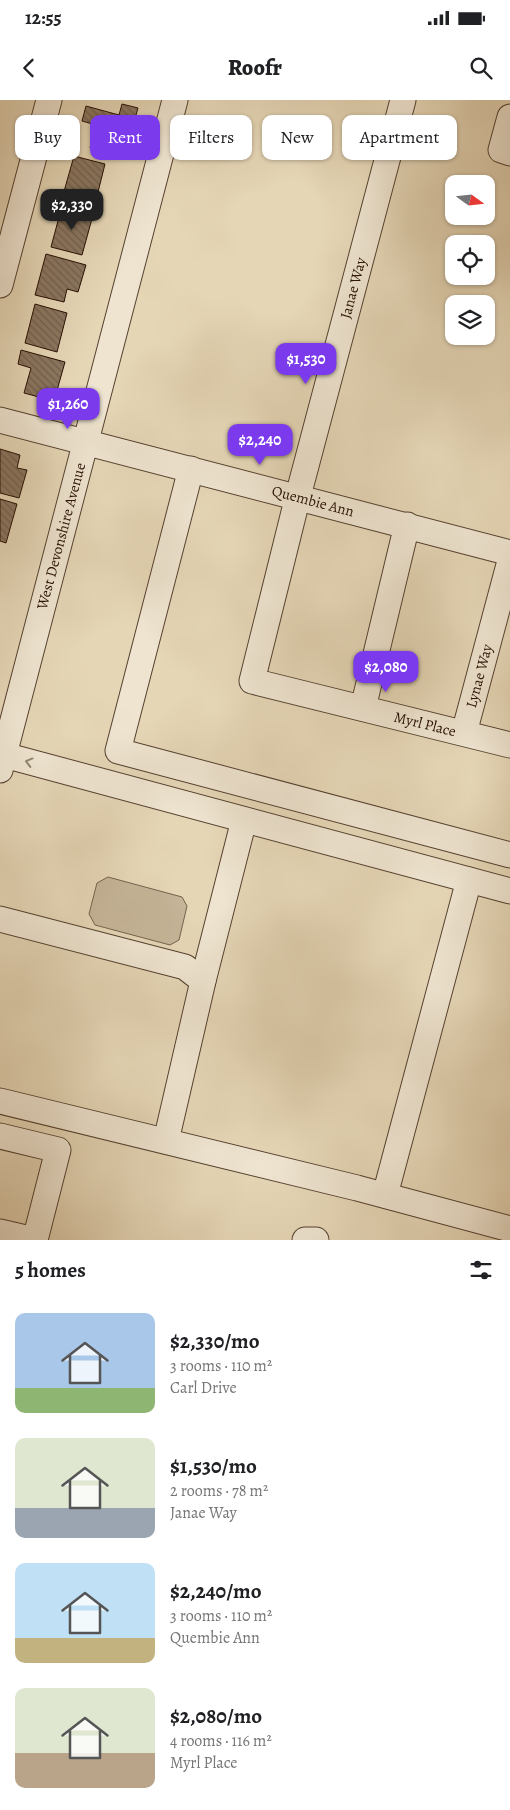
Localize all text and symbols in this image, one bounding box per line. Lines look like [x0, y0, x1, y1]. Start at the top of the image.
text: 12:55 [25, 5, 62, 31]
text: Roofr [228, 53, 282, 83]
icon: back [15, 54, 43, 82]
icon: search [467, 54, 495, 82]
chip: Buy [15, 115, 80, 160]
chip: Rent [90, 115, 160, 160]
chip: Filters [170, 115, 252, 160]
chip: New [262, 115, 332, 160]
chip: Apartment [342, 115, 457, 160]
north arrow [445, 175, 495, 225]
map controls [445, 175, 495, 345]
pin: $2,330 [31, 188, 113, 231]
text: $2,330 [51, 194, 93, 216]
button: locate [445, 235, 495, 285]
street label: Janae Way [335, 255, 371, 321]
button: layers [445, 295, 495, 345]
pin: $1,530 [265, 342, 347, 385]
text: $1,530 [286, 348, 326, 370]
pin: $1,260 [27, 388, 109, 430]
text: $1,260 [48, 393, 88, 415]
pin: $2,240 [219, 424, 301, 466]
text: $2,240 [239, 429, 281, 451]
street label: West Devonshire Avenue [32, 460, 90, 613]
street label: Quembie Ann [270, 480, 356, 522]
street label: Lynae Way [461, 642, 497, 710]
pin: $2,080 [345, 650, 427, 693]
text: $2,080 [364, 656, 408, 678]
street label: Myrl Place [392, 707, 458, 741]
one-way arrow [24, 757, 33, 768]
text: 5 homes [15, 1256, 86, 1284]
icon: filters [467, 1256, 495, 1284]
text: $2,330/mo [170, 1327, 260, 1355]
icon: home [55, 1333, 115, 1393]
text: 3 rooms · 110 m² [170, 1355, 272, 1377]
text: Carl Drive [170, 1377, 237, 1399]
text: $1,530/mo [170, 1452, 257, 1480]
icon: home [55, 1458, 115, 1518]
text: 2 rooms · 78 m² [170, 1480, 268, 1502]
text: Janae Way [170, 1502, 237, 1524]
text: $2,240/mo [170, 1577, 262, 1605]
icon: home [55, 1583, 115, 1643]
text: 3 rooms · 110 m² [170, 1605, 272, 1627]
text: Quembie Ann [170, 1627, 260, 1649]
text: $2,080/mo [170, 1702, 262, 1730]
icon: home [55, 1708, 115, 1768]
text: 4 rooms · 116 m² [170, 1730, 272, 1752]
text: Myrl Place [170, 1752, 237, 1774]

